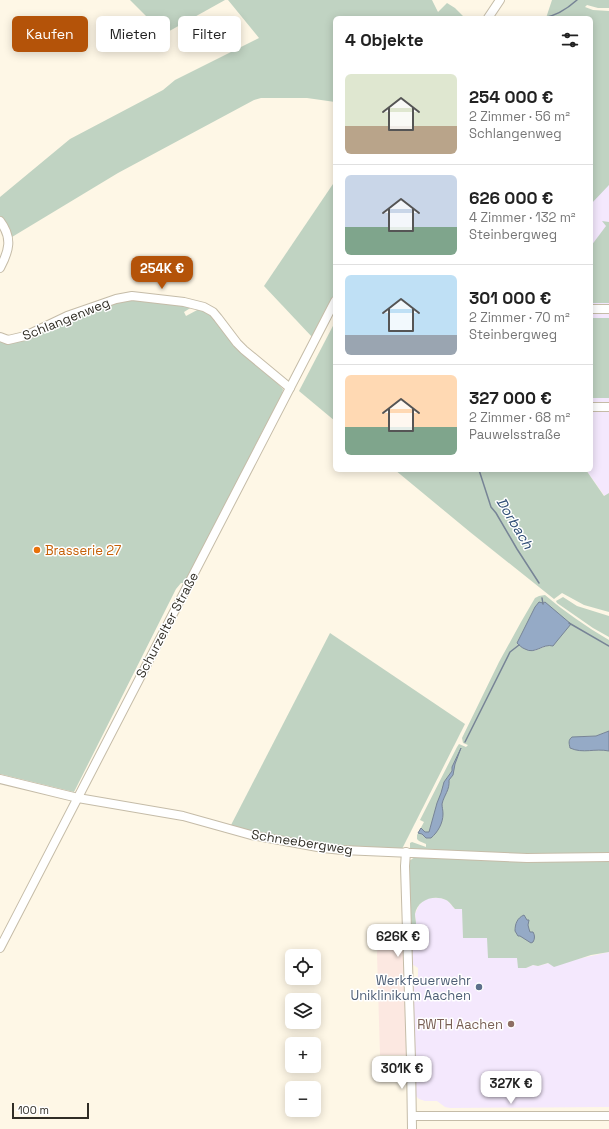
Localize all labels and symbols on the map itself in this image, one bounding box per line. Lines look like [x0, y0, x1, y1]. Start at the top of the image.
pin: 254K € [129, 256, 195, 290]
street label: Schlangenweg [20, 294, 112, 344]
water label: Dorbach [493, 494, 538, 552]
place label: Brasserie 27 [45, 542, 121, 559]
marker: Brasserie 27 [32, 545, 42, 555]
street label: Schurzelter Straße [132, 569, 202, 681]
street label: Schneebergweg [250, 826, 354, 858]
pin: 626K € [365, 924, 431, 958]
place label: Werkfeuerwehr Uniklinikum Aachen [350, 972, 471, 1004]
marker: Werkfeuerwehr Uniklinikum Aachen [474, 982, 484, 992]
place label: RWTH Aachen [417, 1016, 503, 1033]
marker: RWTH Aachen [506, 1019, 516, 1029]
pin: 301K € [369, 1056, 435, 1090]
pin: 327K € [478, 1071, 544, 1105]
scale bar [12, 1101, 89, 1120]

